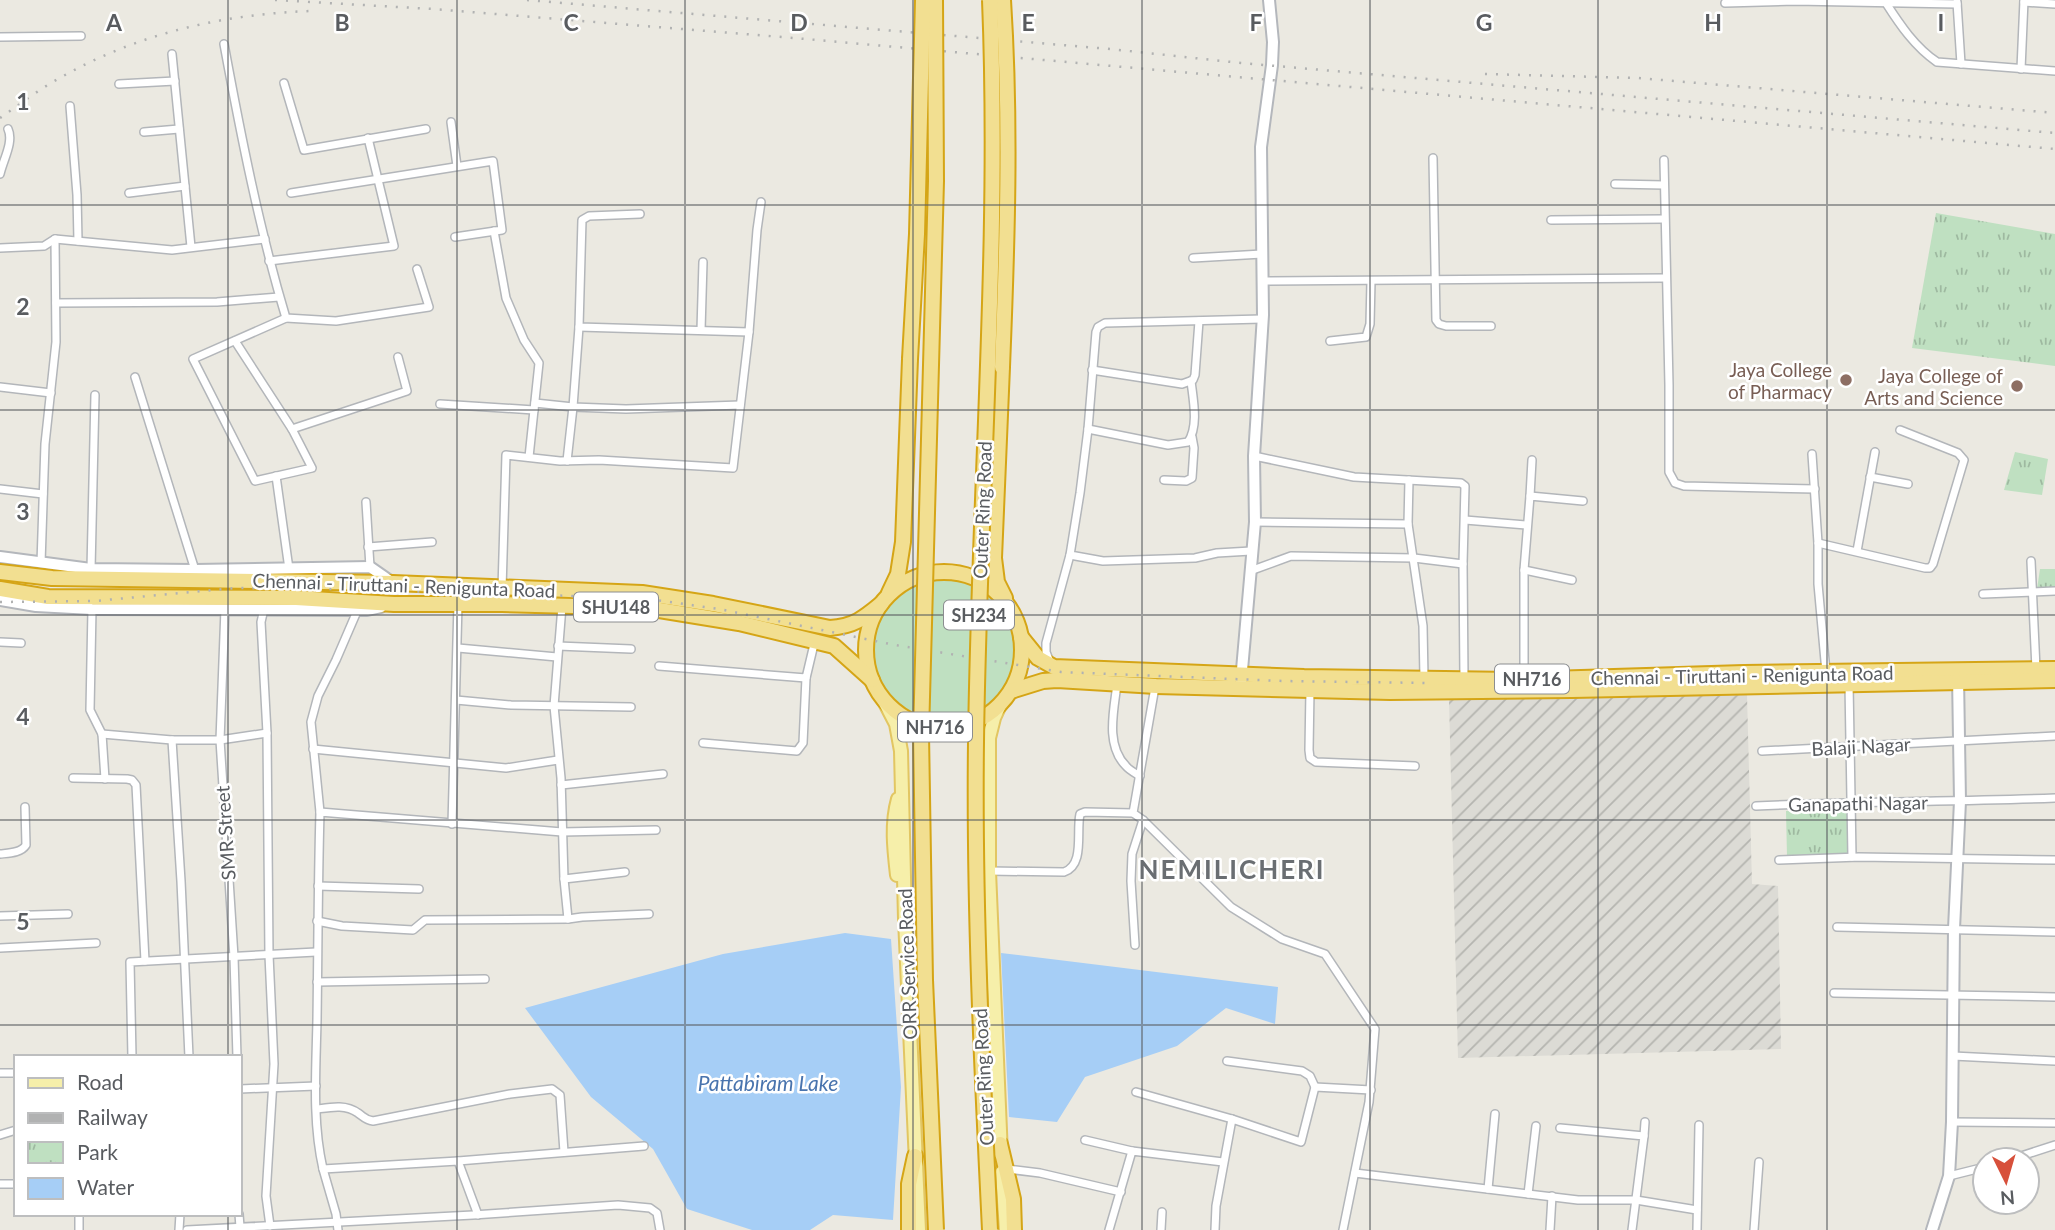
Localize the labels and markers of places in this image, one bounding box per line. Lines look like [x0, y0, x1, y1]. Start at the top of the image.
place label: Jaya College of Pharmacy [1728, 358, 1832, 403]
place label: Jaya College of Arts and Science [1864, 364, 2003, 409]
marker: Jaya College of Pharmacy [1838, 372, 1854, 388]
marker: Jaya College of Arts and Science [2009, 378, 2025, 394]

